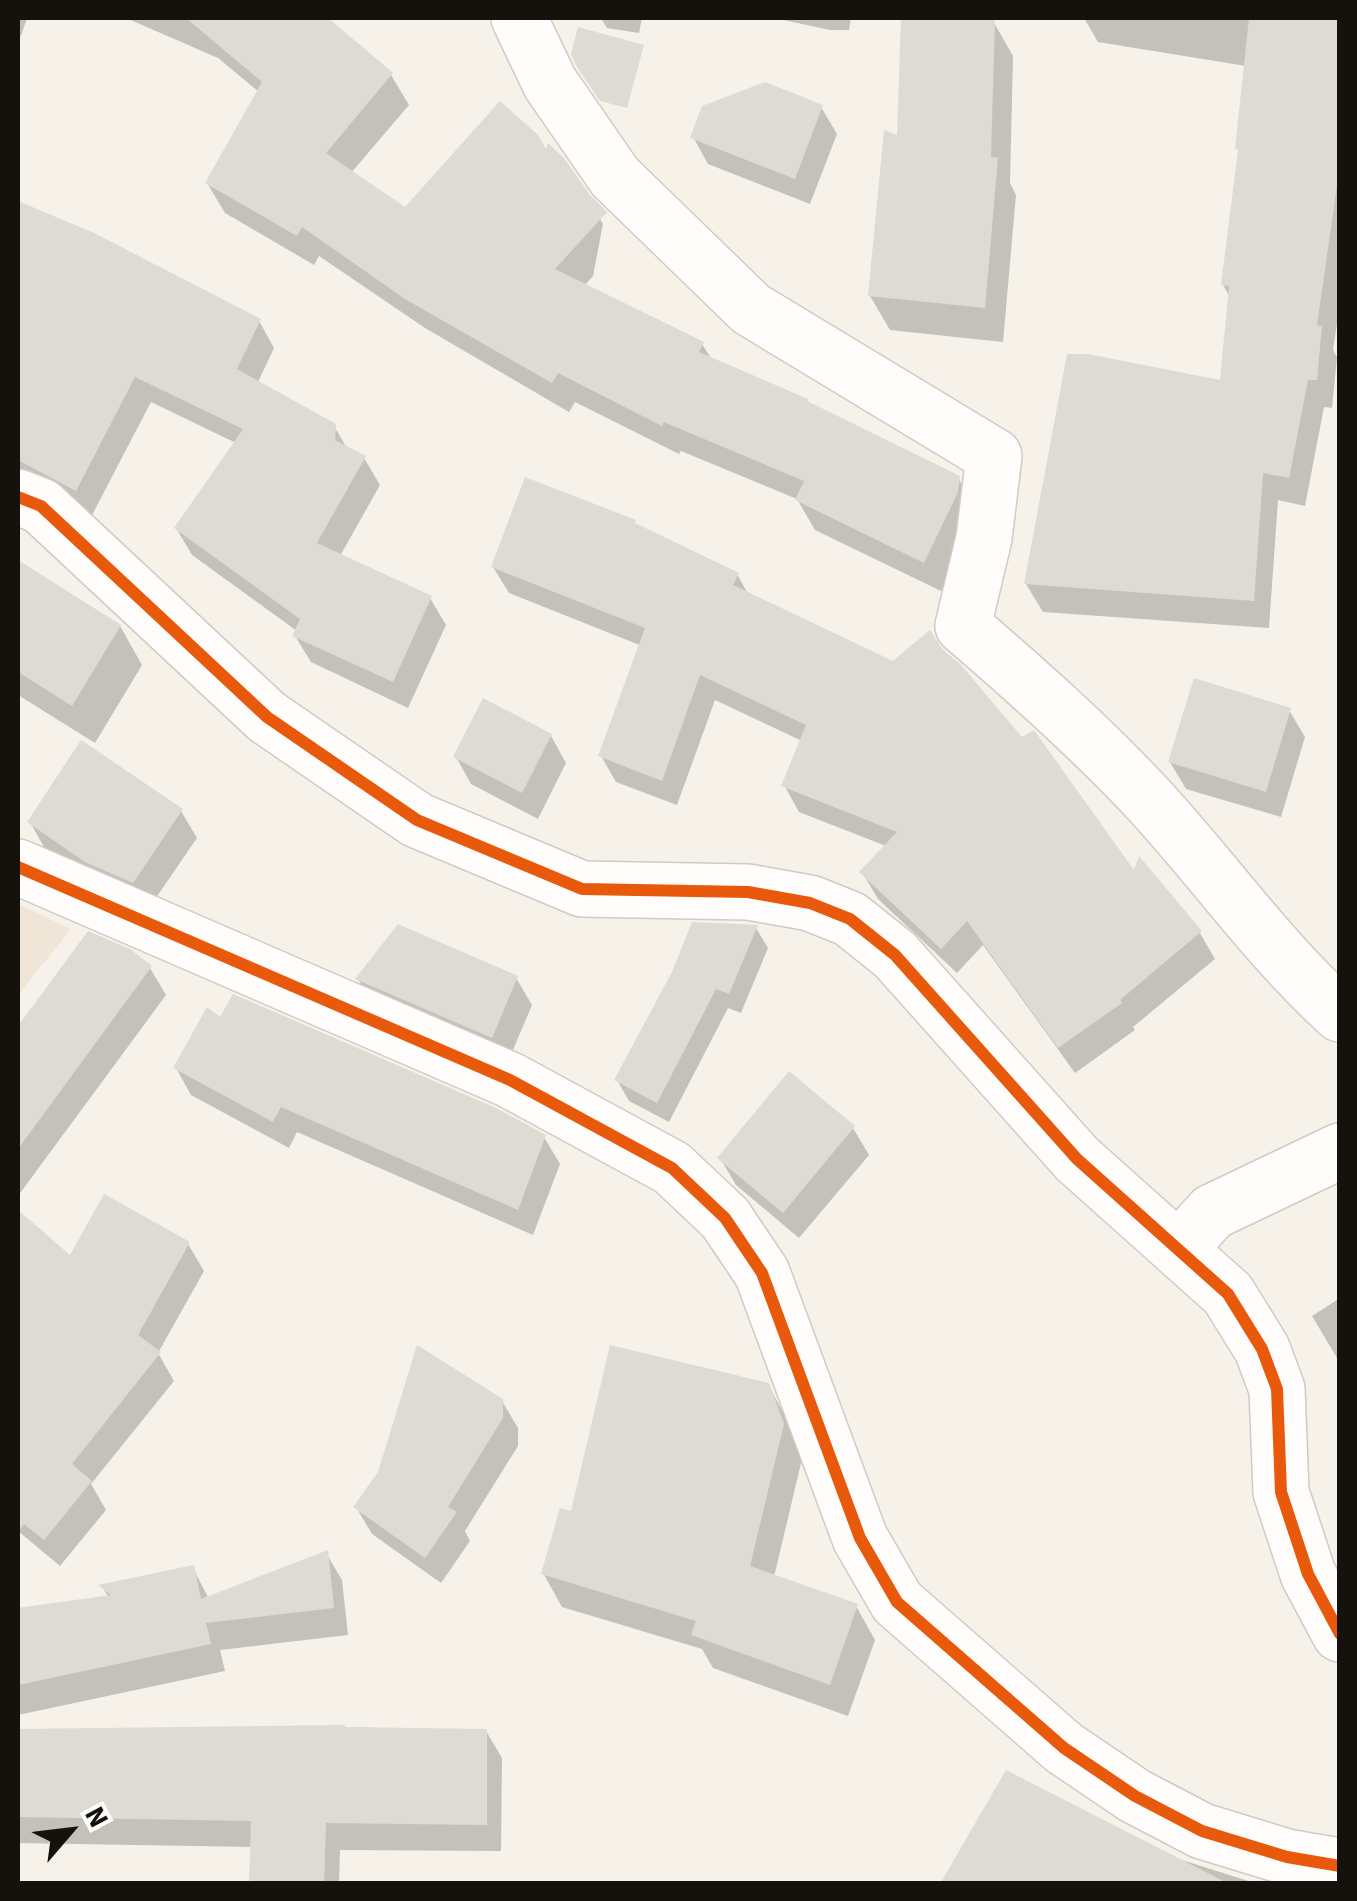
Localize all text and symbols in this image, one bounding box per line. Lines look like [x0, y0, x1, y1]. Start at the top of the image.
north arrow [20, 1781, 120, 1881]
text: N [74, 1799, 119, 1835]

